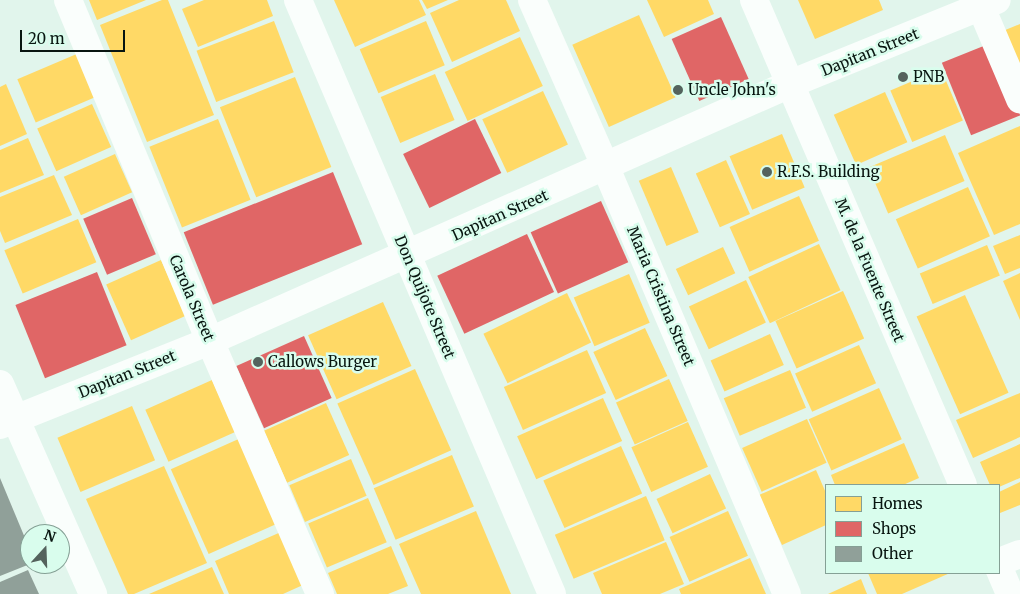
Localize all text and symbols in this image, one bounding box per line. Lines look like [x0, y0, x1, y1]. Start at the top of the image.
scale bar [22, 20, 128, 52]
street label: Dapitan Street [819, 24, 921, 80]
text: 20 m [28, 29, 65, 48]
place label: PNB [913, 68, 944, 86]
marker: PNB [897, 71, 909, 83]
place label: Uncle John's [688, 81, 776, 99]
marker: Uncle John's [672, 84, 684, 96]
place label: R.F.S. Building [777, 163, 880, 181]
marker: R.F.S. Building [761, 166, 773, 178]
street label: Dapitan Street [449, 186, 551, 244]
street label: M. de la Fuente Street [832, 195, 908, 345]
street label: Maria Cristina Street [623, 223, 699, 369]
street label: Don Quijote Street [391, 233, 459, 361]
street label: Carola Street [166, 252, 218, 344]
street label: Dapitan Street [76, 346, 178, 402]
place label: Callows Burger [268, 353, 377, 371]
marker: Callows Burger [252, 356, 264, 368]
legend [825, 484, 1000, 574]
text: Homes [872, 494, 923, 513]
text: Shops [872, 519, 916, 538]
north arrow [20, 524, 70, 574]
text: N [42, 525, 58, 546]
text: Other [872, 544, 913, 563]

